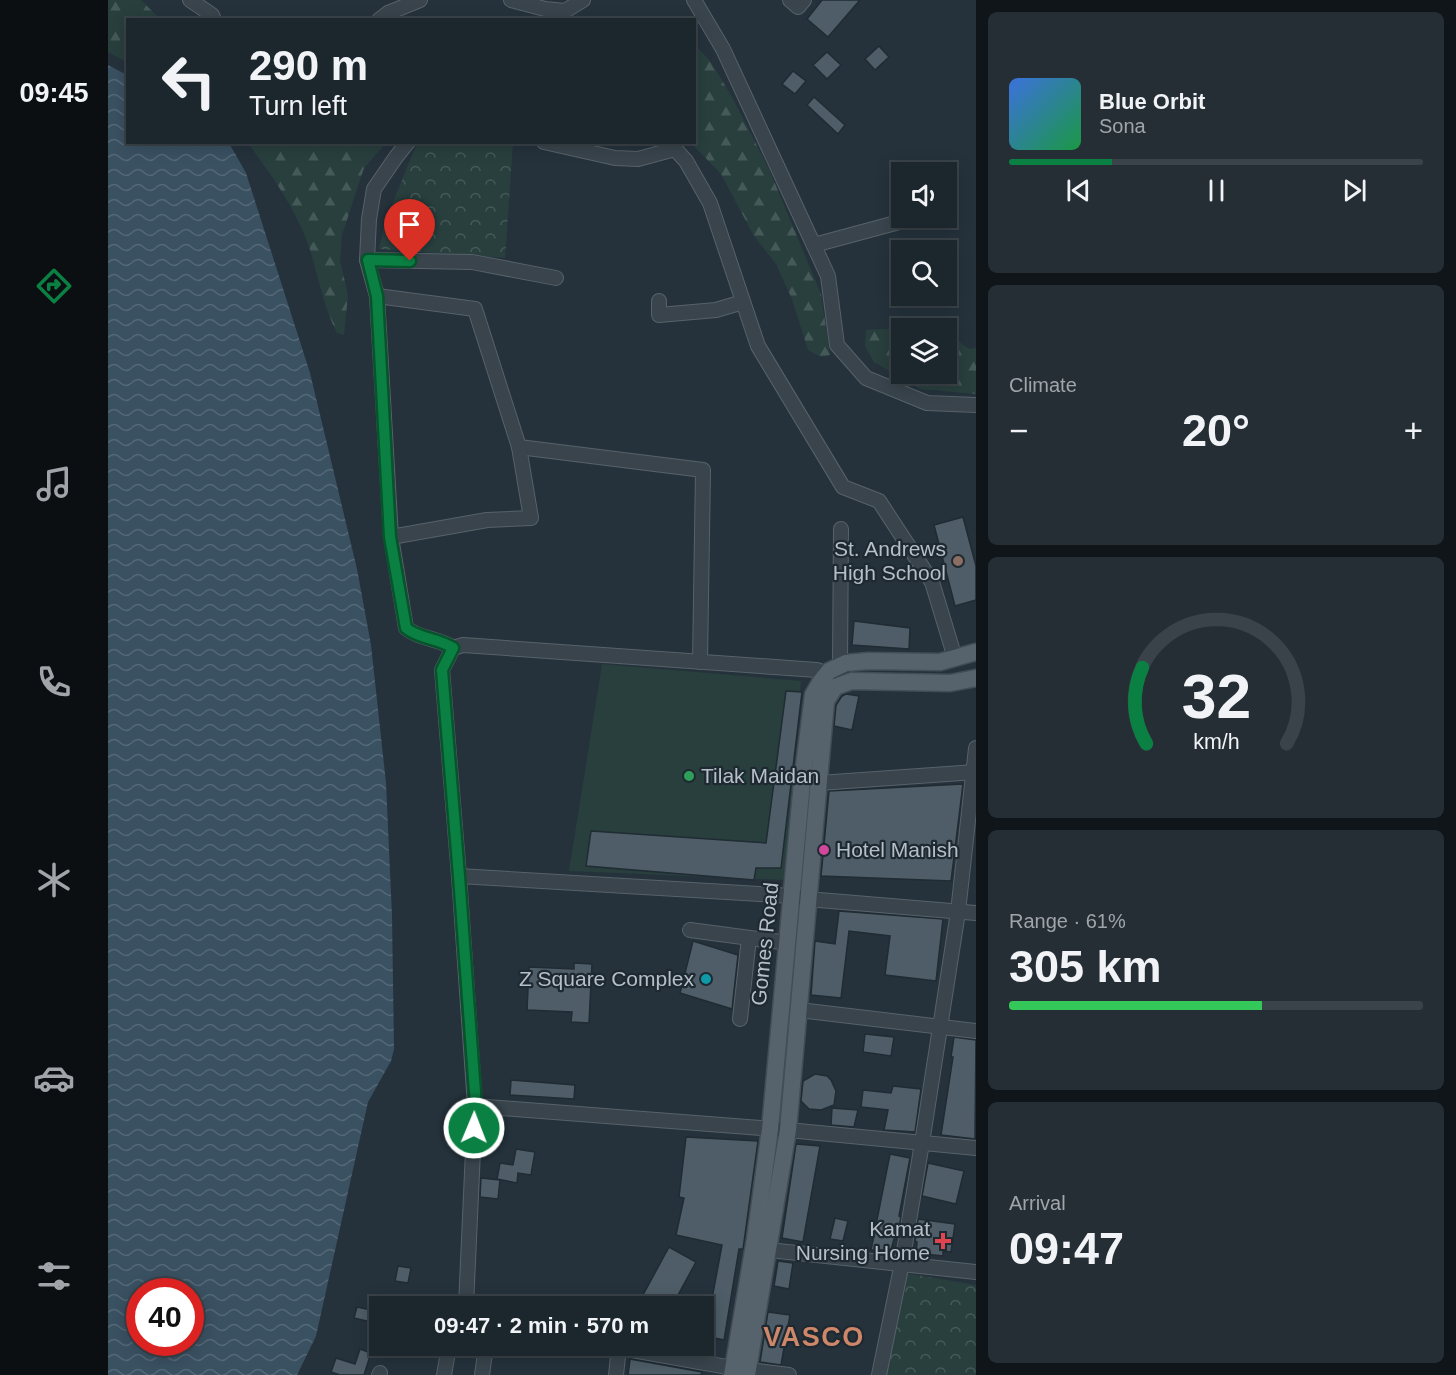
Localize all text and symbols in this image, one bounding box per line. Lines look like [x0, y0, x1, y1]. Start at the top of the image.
icon: left [150, 42, 228, 120]
text: 290 m [249, 42, 368, 89]
text: 09:45 [19, 78, 89, 108]
text: Blue Orbit [1099, 89, 1205, 114]
text: Turn left [249, 91, 347, 121]
text: Sona [1099, 115, 1146, 137]
map controls [891, 162, 957, 384]
button: sound [891, 162, 957, 228]
icon: previous [1062, 174, 1095, 207]
icon: pause [1200, 174, 1233, 207]
icon: next [1338, 174, 1371, 207]
pin [384, 199, 435, 261]
icon: arrive [393, 208, 426, 241]
button: search [891, 240, 957, 306]
icon: directions [33, 265, 75, 307]
button: layers [891, 318, 957, 384]
text: Climate [1009, 374, 1077, 396]
text: 20° [1182, 405, 1250, 456]
text: − [1009, 412, 1028, 449]
text: + [1404, 412, 1423, 449]
icon: music [33, 463, 75, 505]
place label: St. Andrews High School [833, 537, 946, 584]
marker: St. Andrews High School [951, 554, 965, 568]
icon: phone [33, 661, 75, 703]
text: 32 [1181, 663, 1251, 732]
text: km/h [1193, 731, 1239, 755]
place label: Tilak Maidan [701, 764, 819, 787]
marker: Tilak Maidan [682, 769, 696, 783]
place label: Hotel Manish [836, 838, 959, 861]
marker: Hotel Manish [817, 843, 831, 857]
icon: climate [33, 859, 75, 901]
street label: Gomes Road [747, 881, 782, 1007]
text: Range · 61% [1009, 910, 1126, 932]
text: 305 km [1009, 941, 1162, 992]
place label: Z Square Complex [519, 967, 694, 990]
marker: Z Square Complex [699, 972, 713, 986]
icon: car [33, 1057, 75, 1099]
position arrow [442, 1096, 506, 1160]
text: Arrival [1009, 1192, 1066, 1214]
place label: Kamat Nursing Home [796, 1217, 930, 1264]
text: 09:47 [1009, 1223, 1124, 1274]
marker: Kamat Nursing Home [934, 1232, 952, 1250]
icon: filters [33, 1255, 75, 1297]
speed limit sign: 40 [126, 1278, 204, 1356]
text: 09:47 · 2 min · 570 m [434, 1313, 649, 1338]
district label: VASCO [763, 1322, 865, 1352]

